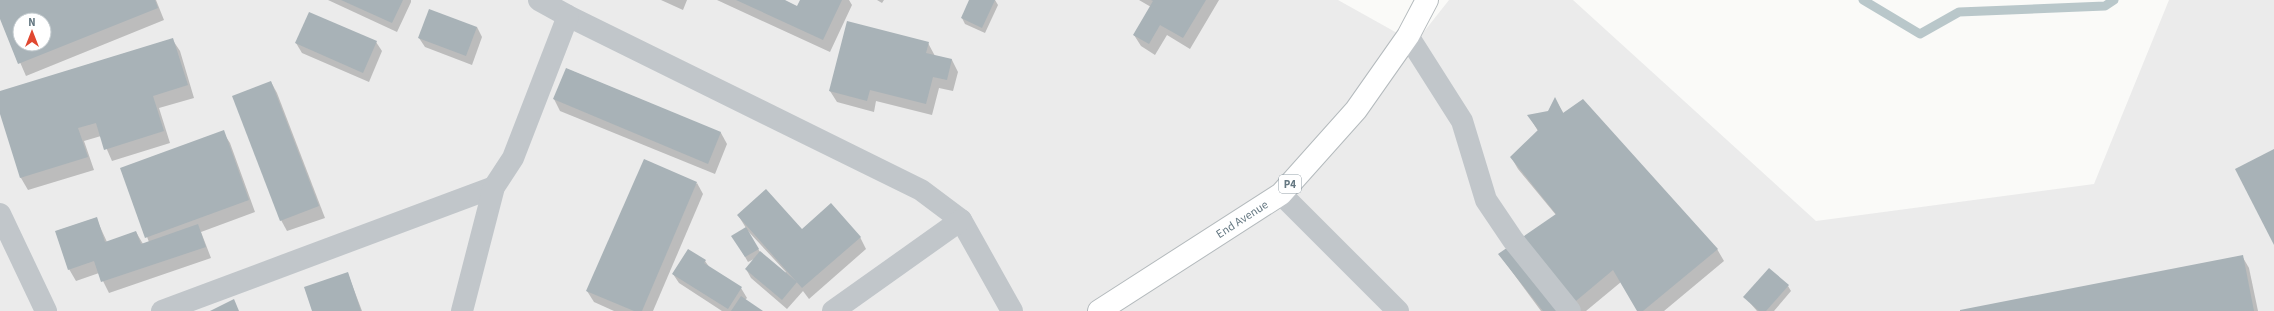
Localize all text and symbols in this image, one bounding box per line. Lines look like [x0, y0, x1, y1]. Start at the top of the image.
north arrow [12, 12, 52, 52]
text: N [28, 15, 36, 30]
road number: P4 [1279, 175, 1301, 193]
street label: End Avenue [1213, 196, 1272, 243]

